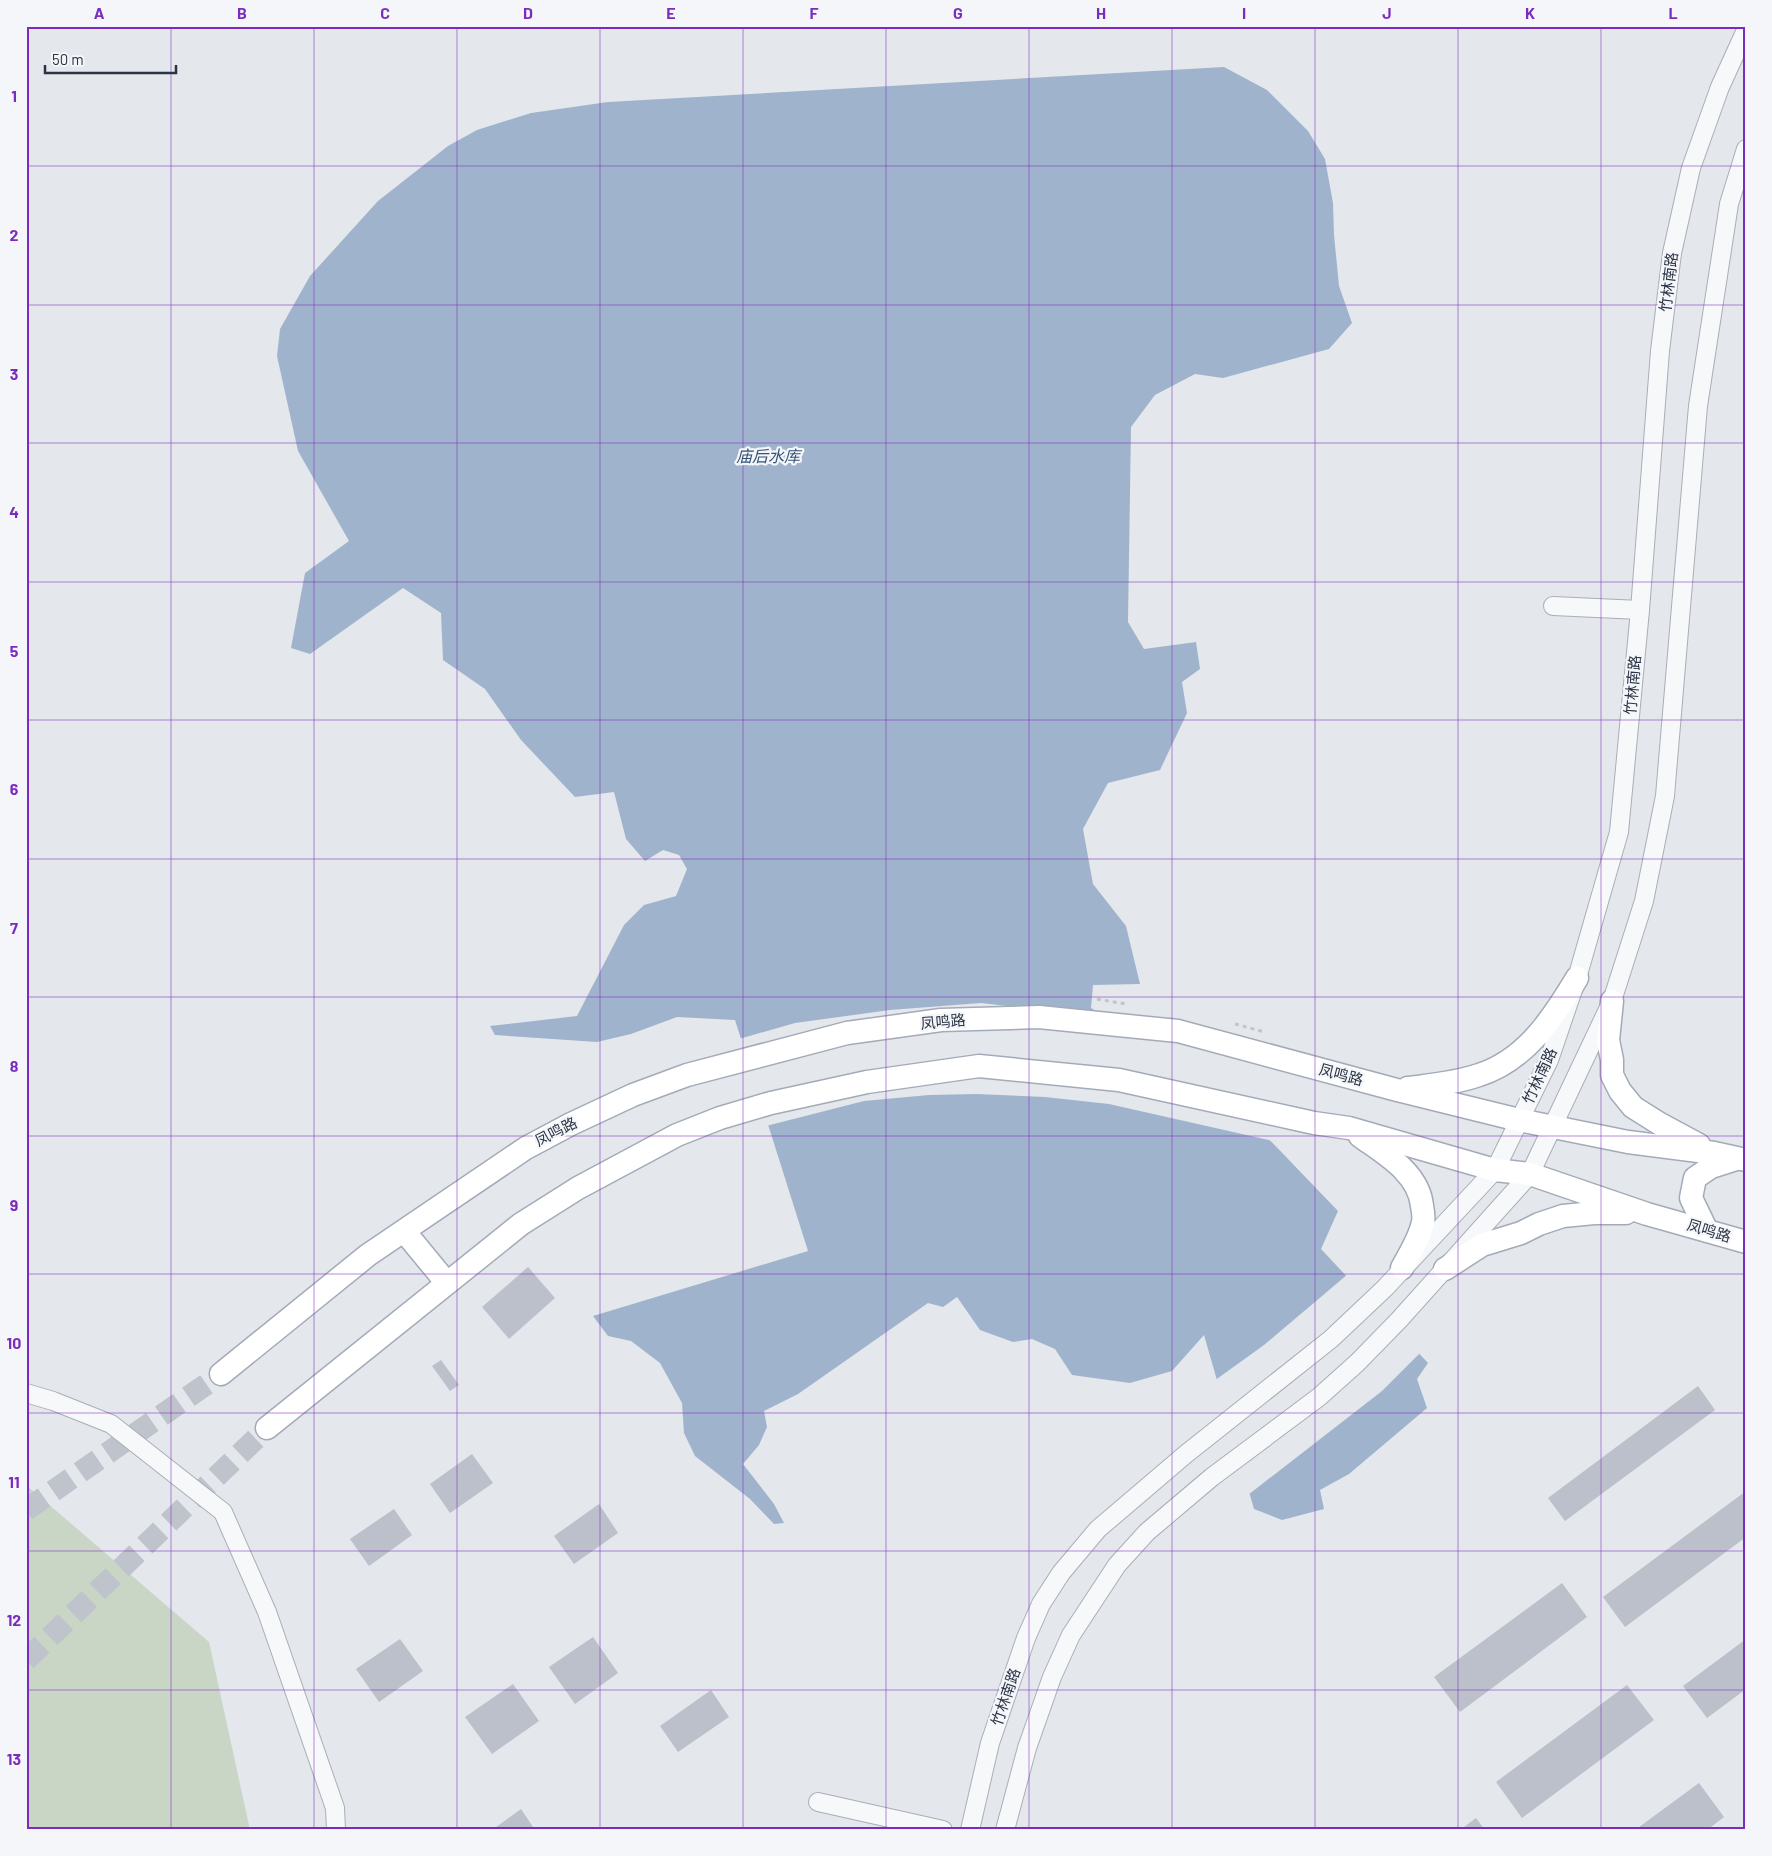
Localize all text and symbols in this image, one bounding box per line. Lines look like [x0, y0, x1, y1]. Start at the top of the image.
text: A [94, 3, 105, 22]
text: B [237, 3, 247, 22]
text: C [380, 3, 390, 22]
text: D [523, 3, 533, 22]
text: E [666, 3, 676, 22]
text: F [810, 3, 819, 22]
text: G [953, 3, 963, 22]
text: H [1096, 3, 1106, 22]
text: I [1242, 3, 1246, 22]
text: J [1382, 3, 1392, 22]
text: K [1525, 3, 1535, 22]
text: L [1668, 3, 1678, 22]
scale bar [45, 42, 176, 74]
text: 50 m [52, 50, 84, 68]
text: 1 [11, 86, 17, 105]
text: 2 [10, 225, 19, 244]
street label: 竹林南路 [1655, 251, 1681, 313]
text: 3 [10, 364, 18, 383]
water label: 庙后水库 [736, 446, 803, 465]
text: 4 [9, 502, 19, 521]
text: 5 [10, 641, 19, 660]
street label: 竹林南路 [1620, 654, 1644, 716]
text: 6 [10, 779, 19, 798]
text: 7 [10, 918, 18, 937]
street label: 凤鸣路 [920, 1010, 966, 1032]
street label: 竹林南路 [1518, 1045, 1560, 1107]
text: 8 [10, 1056, 19, 1075]
street label: 凤鸣路 [1317, 1060, 1365, 1089]
street label: 凤鸣路 [531, 1113, 580, 1149]
text: 9 [10, 1195, 18, 1214]
street label: 凤鸣路 [1685, 1215, 1733, 1245]
text: 10 [7, 1333, 21, 1352]
text: 11 [8, 1472, 20, 1491]
text: 12 [7, 1610, 21, 1629]
street label: 竹林南路 [987, 1665, 1023, 1728]
text: 13 [7, 1749, 21, 1768]

